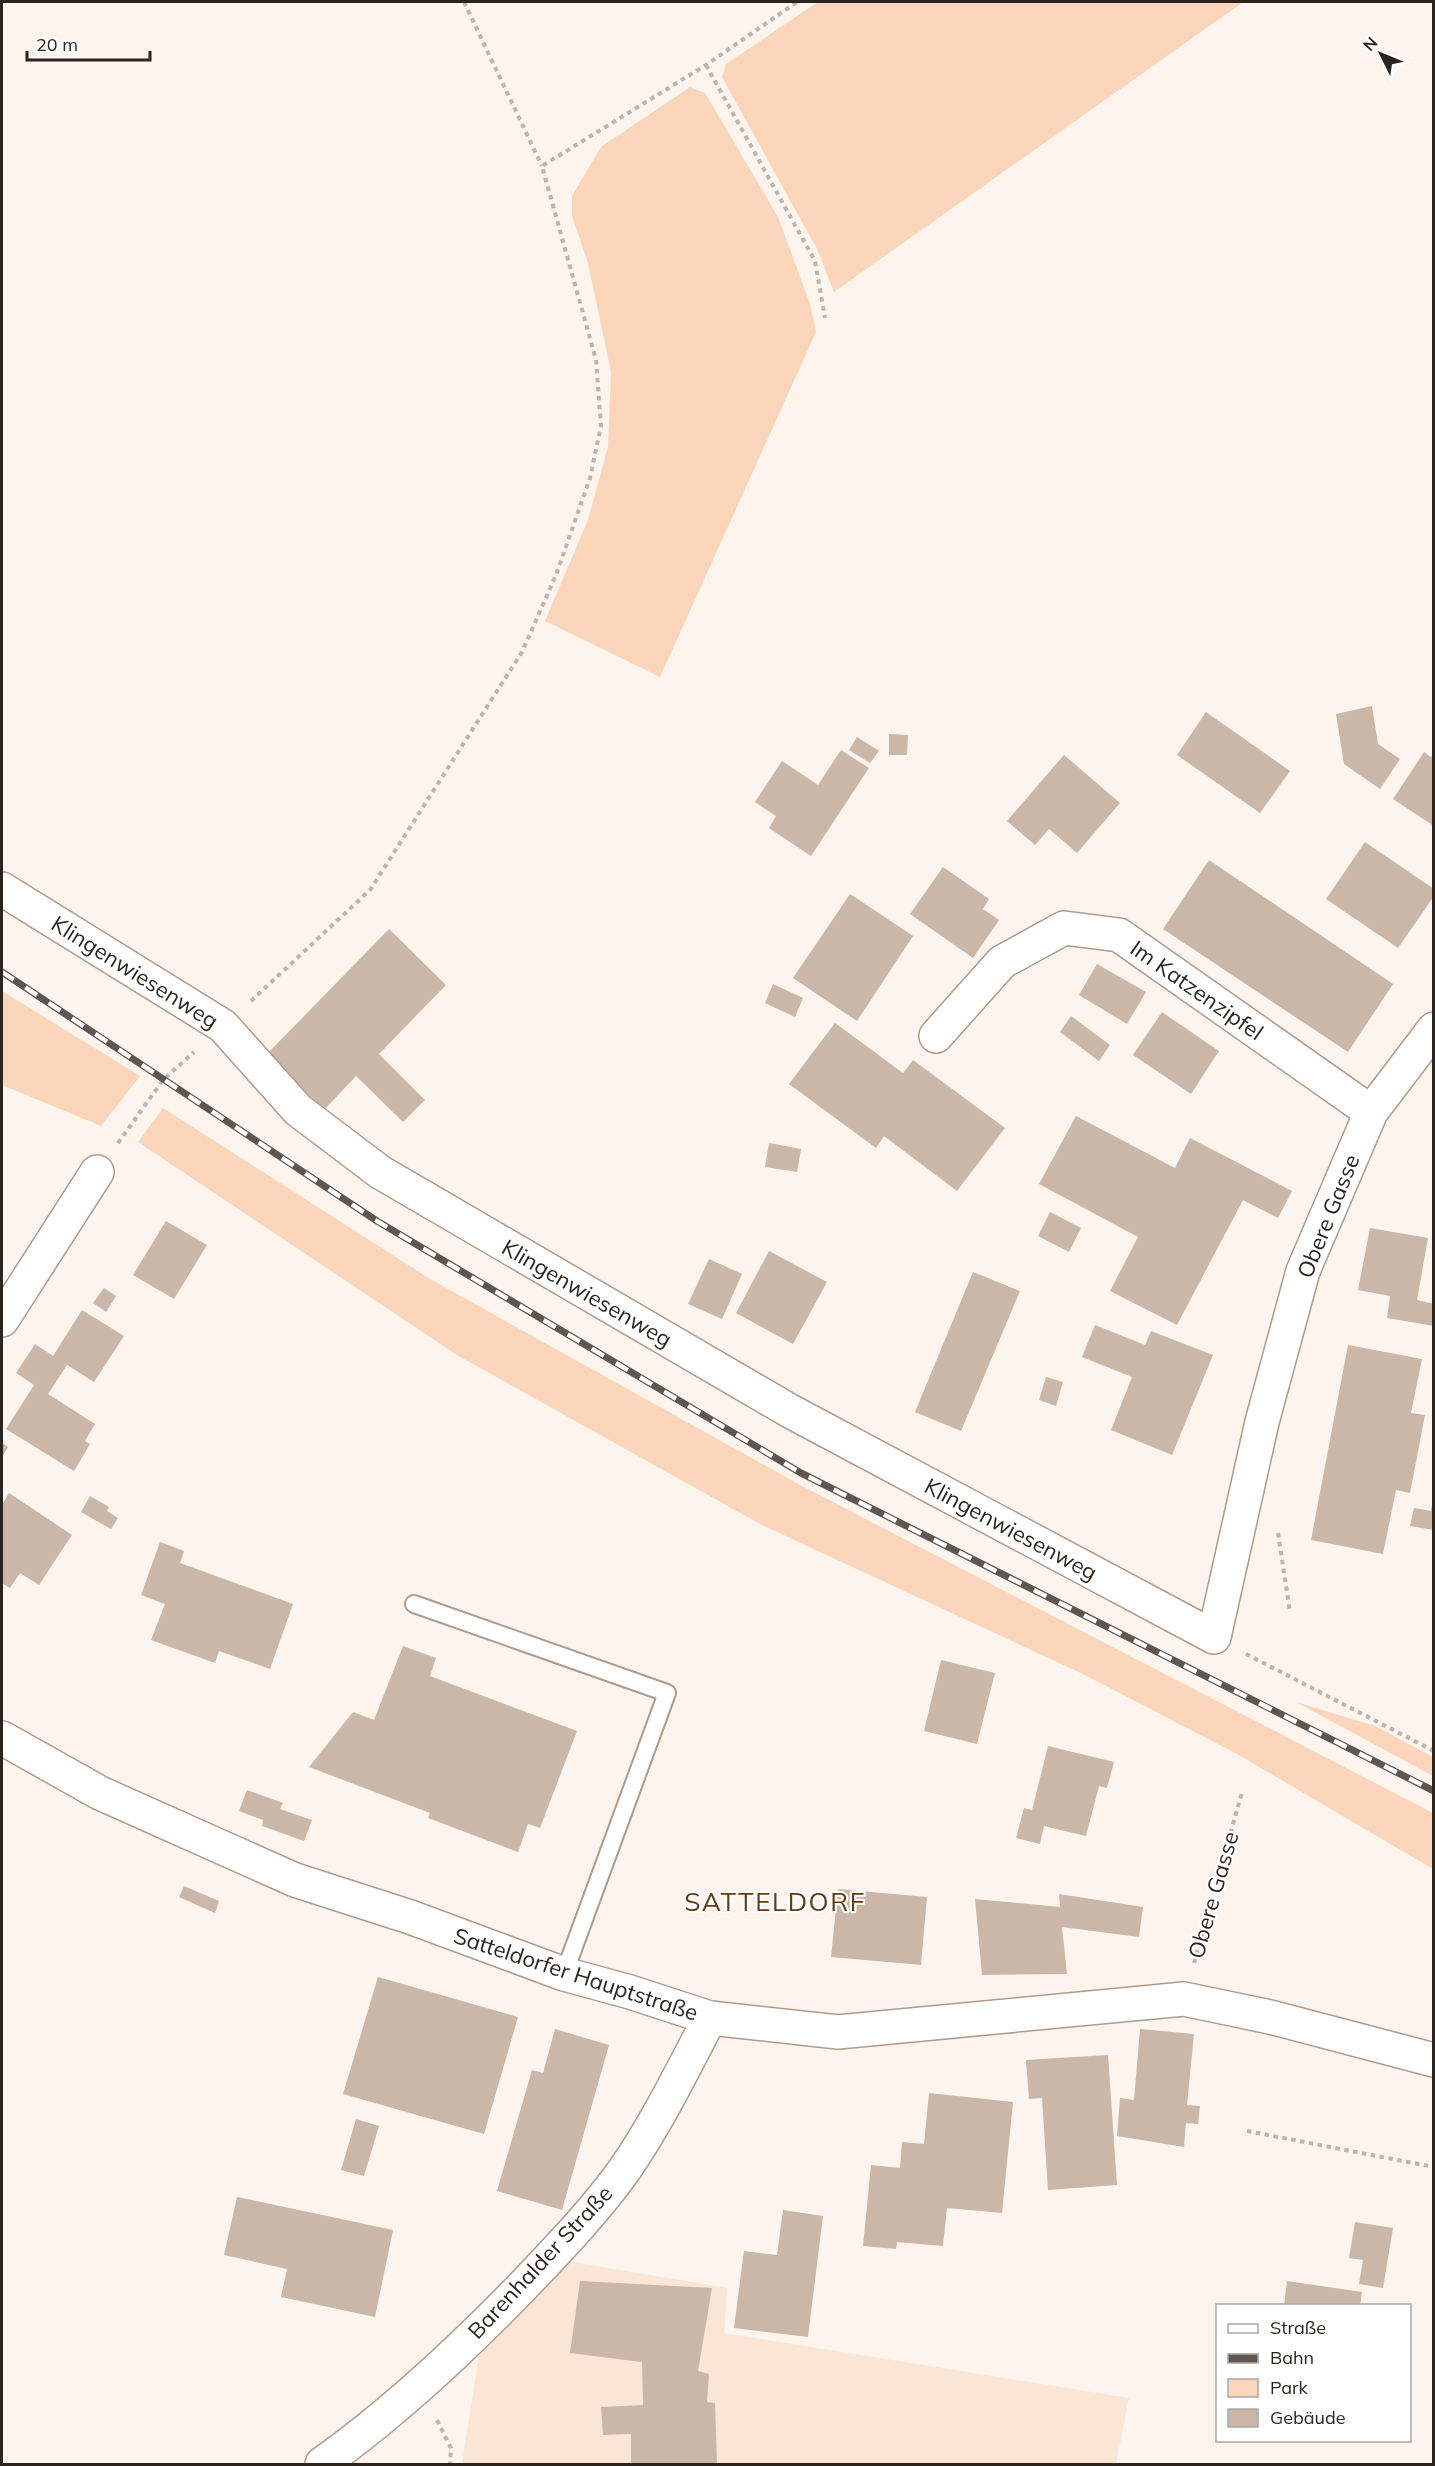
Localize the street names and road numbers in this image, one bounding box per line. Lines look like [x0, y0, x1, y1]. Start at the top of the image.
street label: Klingenwiesenweg [46, 909, 224, 1035]
street label: Im Katzenzipfel [1125, 934, 1269, 1046]
street label: Obere Gasse [1291, 1150, 1365, 1282]
street label: Klingenwiesenweg [497, 1233, 677, 1353]
street label: Klingenwiesenweg [920, 1472, 1102, 1586]
street label: Obere Gasse [1182, 1828, 1244, 1962]
street label: Satteldorfer Hauptstraße [450, 1921, 702, 2027]
street label: Barenhalder Straße [462, 2180, 618, 2344]

